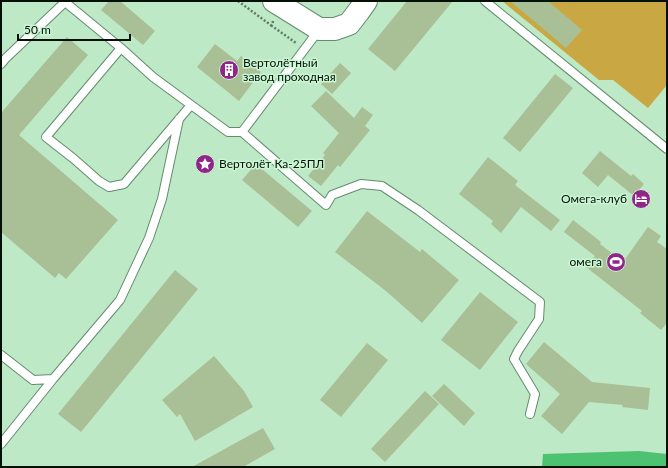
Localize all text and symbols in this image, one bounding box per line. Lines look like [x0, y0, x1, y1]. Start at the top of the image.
scale bar [18, 16, 130, 42]
text: 50 m [24, 22, 51, 37]
place label: Вертолётный завод проходная [243, 55, 336, 84]
building icon: Вертолётный завод проходная [218, 59, 240, 81]
place icon: Вертолёт Ка-25ПЛ [194, 153, 216, 175]
place label: Вертолёт Ка-25ПЛ [219, 156, 324, 171]
hotel icon: Омега-клуб [630, 188, 652, 210]
place label: Омега-клуб [561, 191, 627, 206]
sports icon: омега [605, 251, 627, 273]
place label: омега [570, 254, 602, 269]

